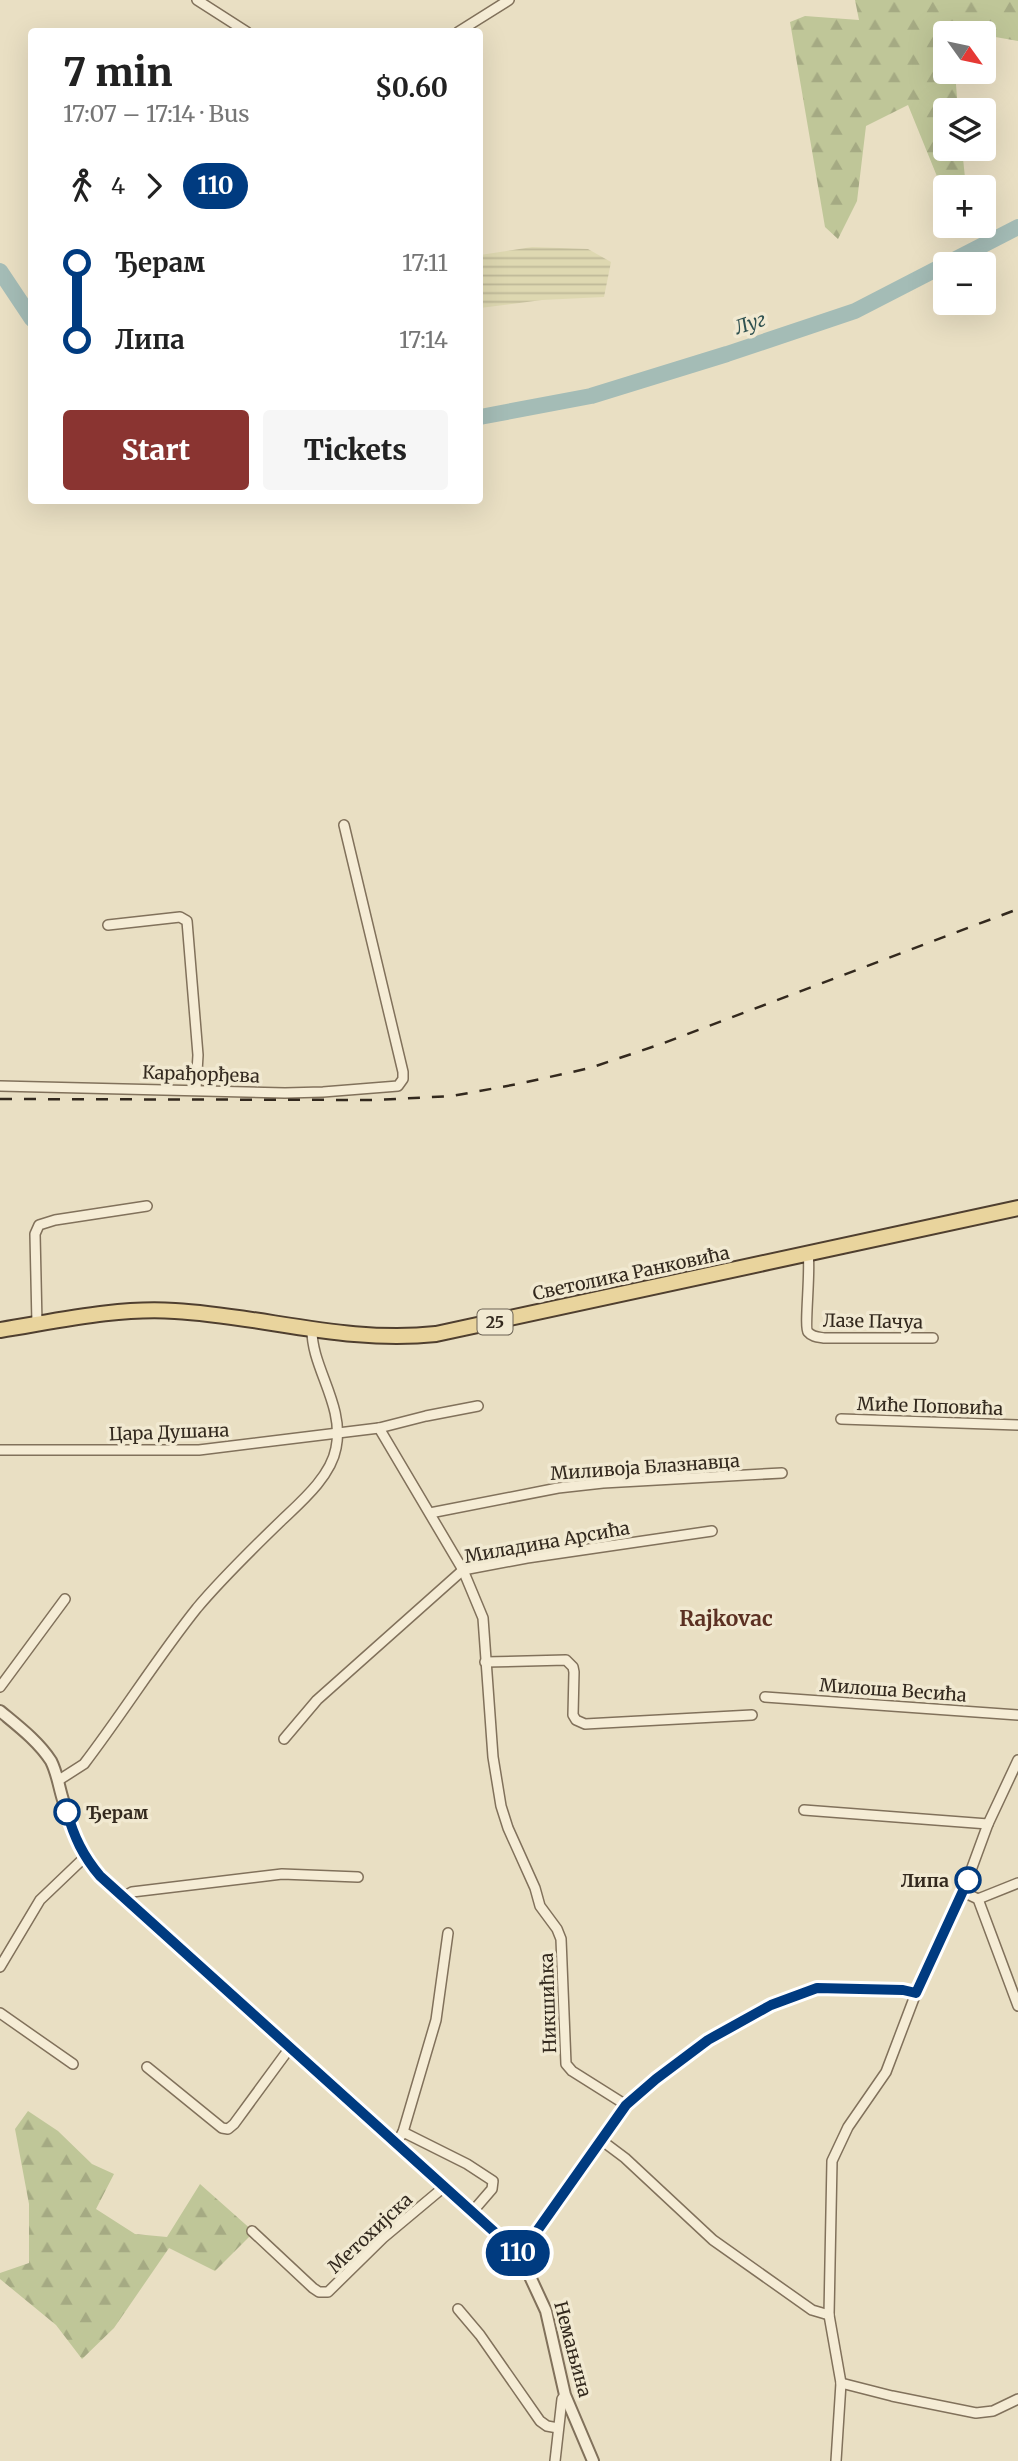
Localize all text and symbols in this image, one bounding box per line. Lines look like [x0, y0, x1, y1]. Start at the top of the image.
north arrow [933, 21, 996, 84]
map controls [933, 21, 996, 315]
text: 7 min [63, 49, 173, 96]
text: $0.60 [375, 71, 448, 104]
button: layers [933, 98, 996, 161]
text: 17:07 – 17:14 · Bus [63, 99, 250, 128]
icon: walk [63, 167, 101, 205]
icon: forward [135, 167, 173, 205]
text: 110 [197, 170, 234, 201]
text: 4 [111, 171, 125, 200]
button: + [933, 175, 996, 238]
text: Ђерам [115, 246, 205, 279]
text: 17:11 [402, 248, 448, 277]
button: − [933, 252, 996, 315]
water label: Луг [730, 307, 769, 340]
text: Липа [115, 323, 185, 356]
text: 17:14 [399, 325, 448, 354]
button: Start [63, 410, 249, 490]
button: Tickets [263, 410, 448, 490]
street label: Карађорђева [142, 1060, 261, 1088]
street label: Светолика Ранковића [530, 1241, 732, 1305]
street label: Лазе Пачуа [823, 1309, 924, 1333]
road number: 25 [477, 1310, 512, 1334]
street label: Миће Поповића [857, 1392, 1004, 1420]
street label: Цара Душана [108, 1418, 230, 1446]
street label: Миливоја Блазнавца [550, 1449, 741, 1485]
street label: Миладина Арсића [463, 1516, 632, 1568]
district label: Rajkovac [679, 1605, 773, 1632]
street label: Милоша Весића [819, 1673, 968, 1707]
marker: Ђерам [54, 1799, 80, 1825]
place label: Ђерам [86, 1801, 148, 1824]
marker: Липа [955, 1867, 981, 1893]
place label: Липа [901, 1869, 949, 1892]
street label: Никшићка [535, 1952, 561, 2054]
street label: Метохијска [323, 2188, 417, 2278]
line badge: 110 [478, 2230, 558, 2276]
text: 110 [500, 2237, 536, 2268]
street label: Немањина [549, 2299, 597, 2400]

